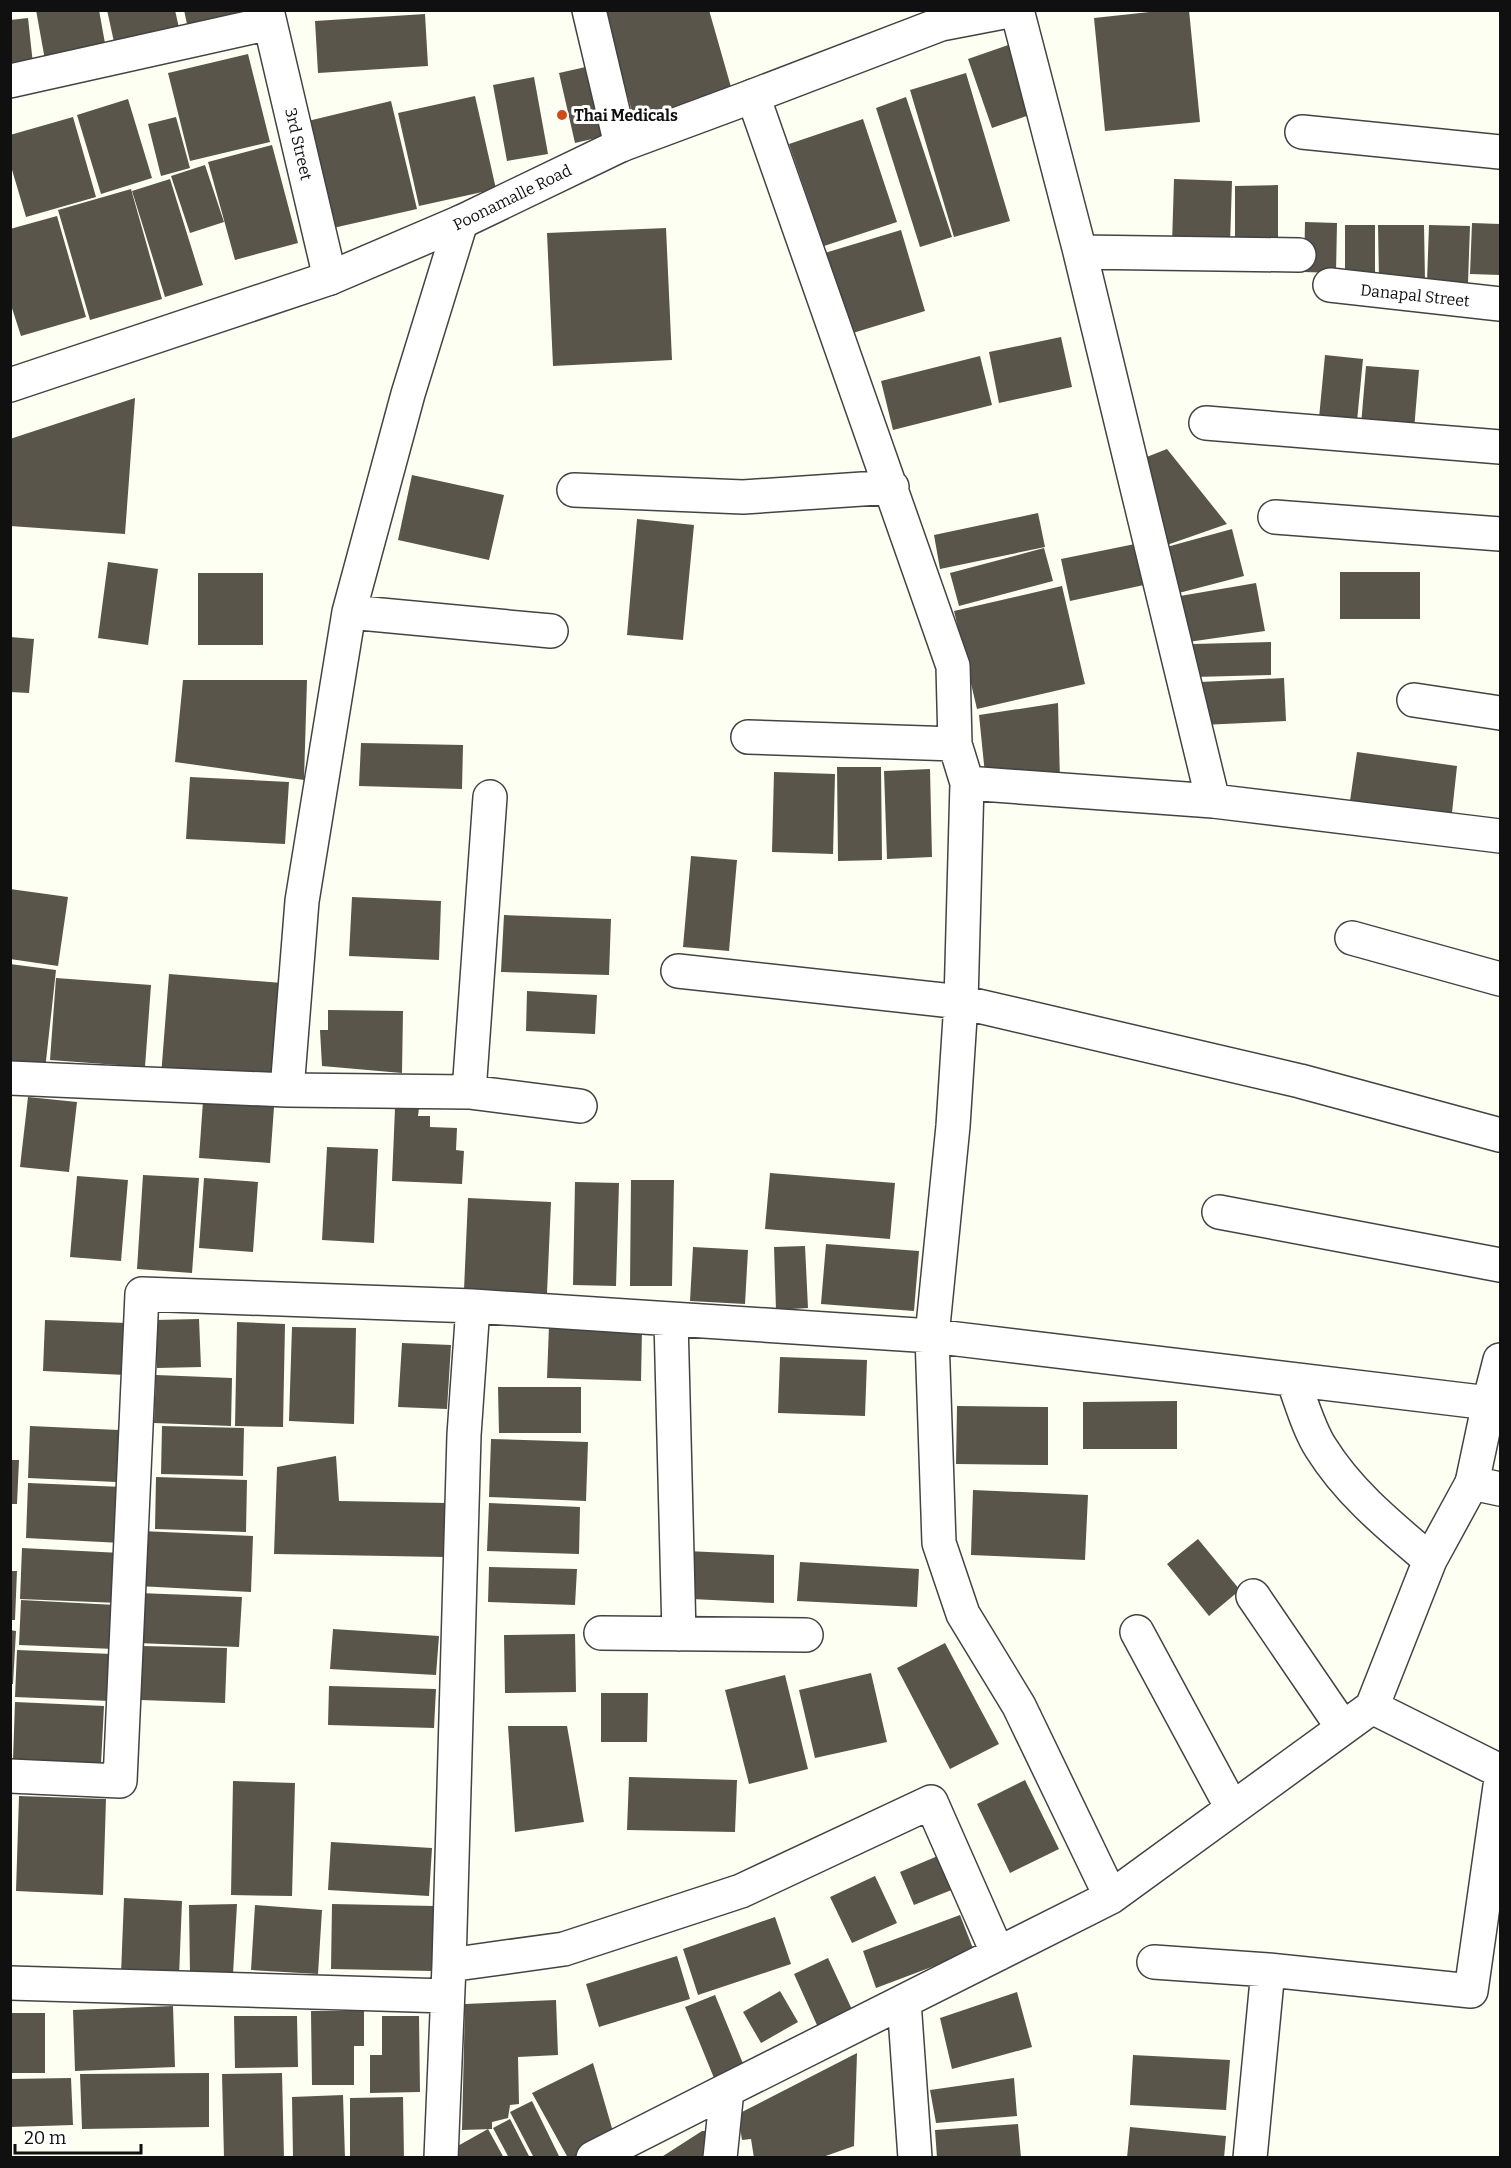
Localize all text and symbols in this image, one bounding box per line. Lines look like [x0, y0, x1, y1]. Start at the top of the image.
street label: 3rd Street [281, 106, 316, 182]
place label: Thai Medicals [574, 106, 678, 125]
marker: Thai Medicals [555, 108, 569, 122]
street label: Poonamalle Road [450, 160, 575, 234]
street label: Danapal Street [1359, 280, 1471, 311]
scale bar [15, 2117, 141, 2155]
text: 20 m [24, 2127, 66, 2149]

